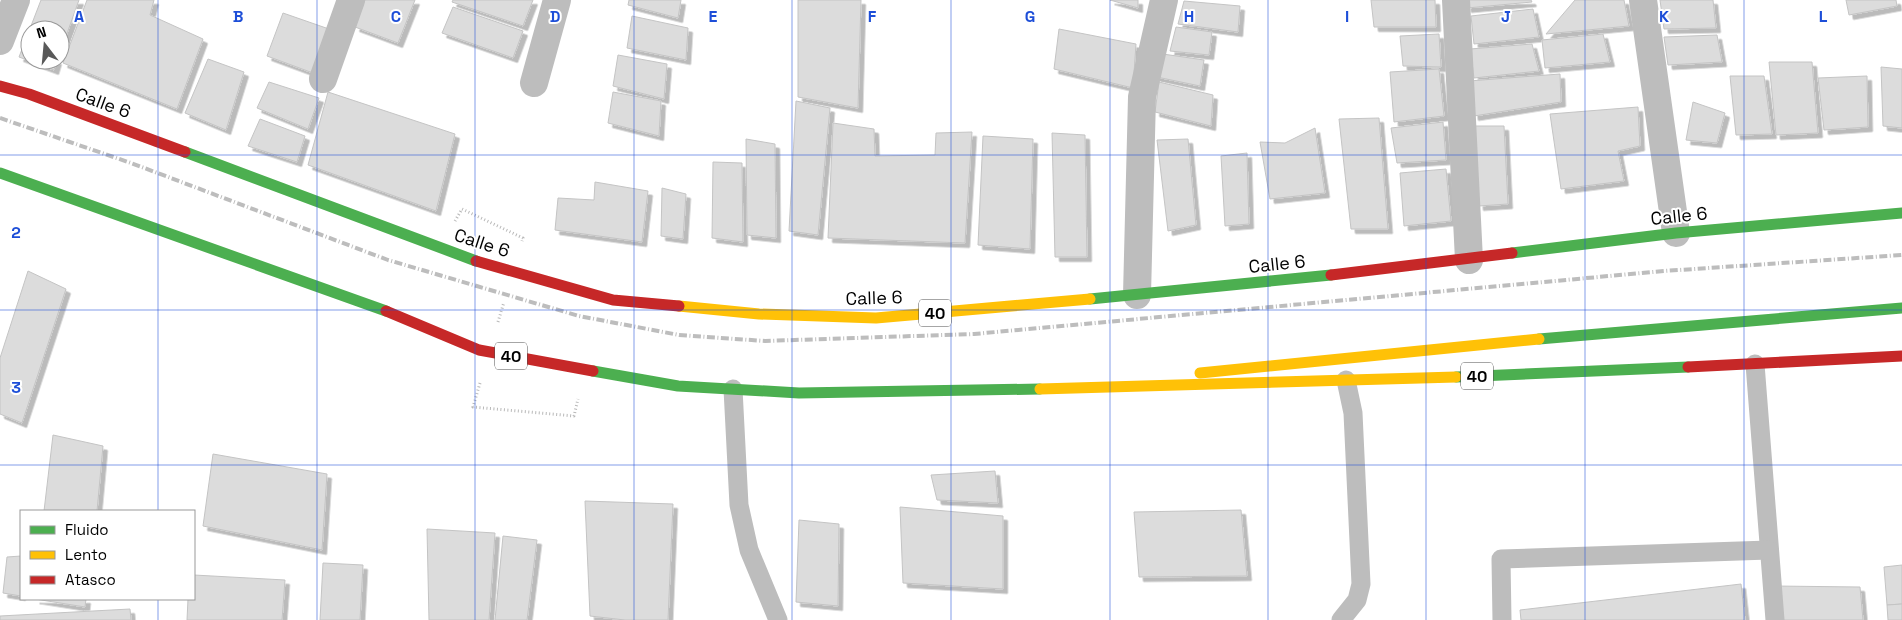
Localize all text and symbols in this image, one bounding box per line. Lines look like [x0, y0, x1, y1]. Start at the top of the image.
text: A [74, 6, 84, 27]
text: B [233, 6, 243, 27]
text: C [391, 6, 401, 27]
text: D [550, 6, 560, 27]
text: E [709, 6, 718, 27]
text: F [868, 6, 877, 27]
text: G [1025, 6, 1035, 27]
text: H [1184, 6, 1194, 27]
text: I [1345, 6, 1349, 27]
text: J [1501, 6, 1511, 27]
text: K [1659, 6, 1669, 27]
text: L [1819, 6, 1828, 27]
north arrow [20, 20, 70, 70]
text: N [34, 23, 48, 42]
street label: Calle 6 [72, 82, 134, 123]
street label: Calle 6 [1649, 201, 1709, 230]
text: 2 [11, 222, 21, 243]
street label: Calle 6 [451, 223, 513, 262]
street label: Calle 6 [1247, 249, 1307, 278]
street label: Calle 6 [845, 285, 903, 310]
road number: 40 [919, 300, 951, 326]
road number: 40 [495, 342, 527, 370]
road number: 40 [1461, 362, 1493, 390]
text: 3 [11, 377, 21, 398]
legend [20, 510, 195, 600]
text: Fluido [65, 520, 109, 539]
text: Lento [65, 545, 107, 564]
text: Atasco [65, 570, 116, 589]

